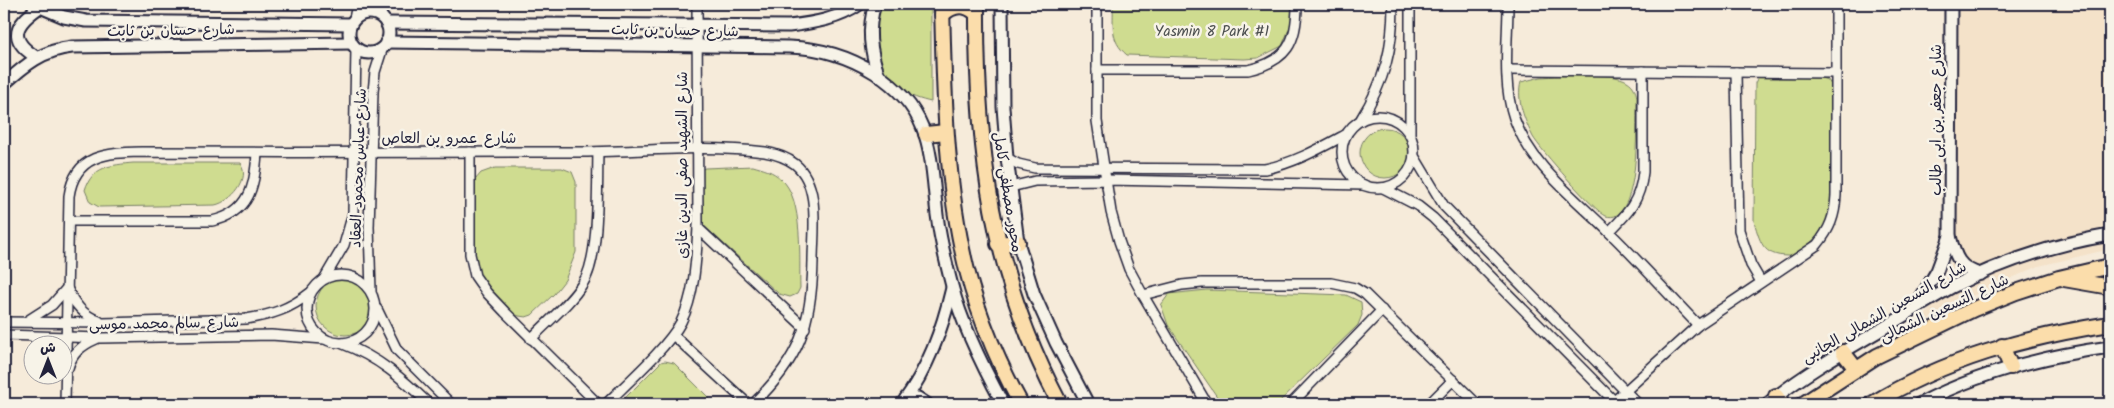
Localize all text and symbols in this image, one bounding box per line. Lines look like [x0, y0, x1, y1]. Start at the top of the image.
street label: شارع حسان بن ثابت [107, 18, 235, 44]
street label: شارع حسان بن ثابت [611, 18, 739, 44]
park label: Yasmin 8 Park #1 [1155, 20, 1269, 44]
street label: شارع جعفر بن ابى طالب [1925, 44, 1949, 196]
street label: شارع الشهيد صفى الدين غازى [671, 71, 695, 259]
street label: شارع عباس محمود العقاد [344, 88, 374, 248]
street label: شارع عمرو بن العاص [382, 127, 516, 151]
street label: محور مصطفى كامل [986, 130, 1028, 254]
street label: شارع التسعين الشمالى الجانبى [1797, 256, 1972, 370]
street label: شارع التسعين الشمالى [1876, 268, 2013, 349]
street label: شارع سالم محمد موسى [89, 311, 239, 337]
north arrow [22, 336, 72, 386]
text: ش [40, 337, 56, 359]

